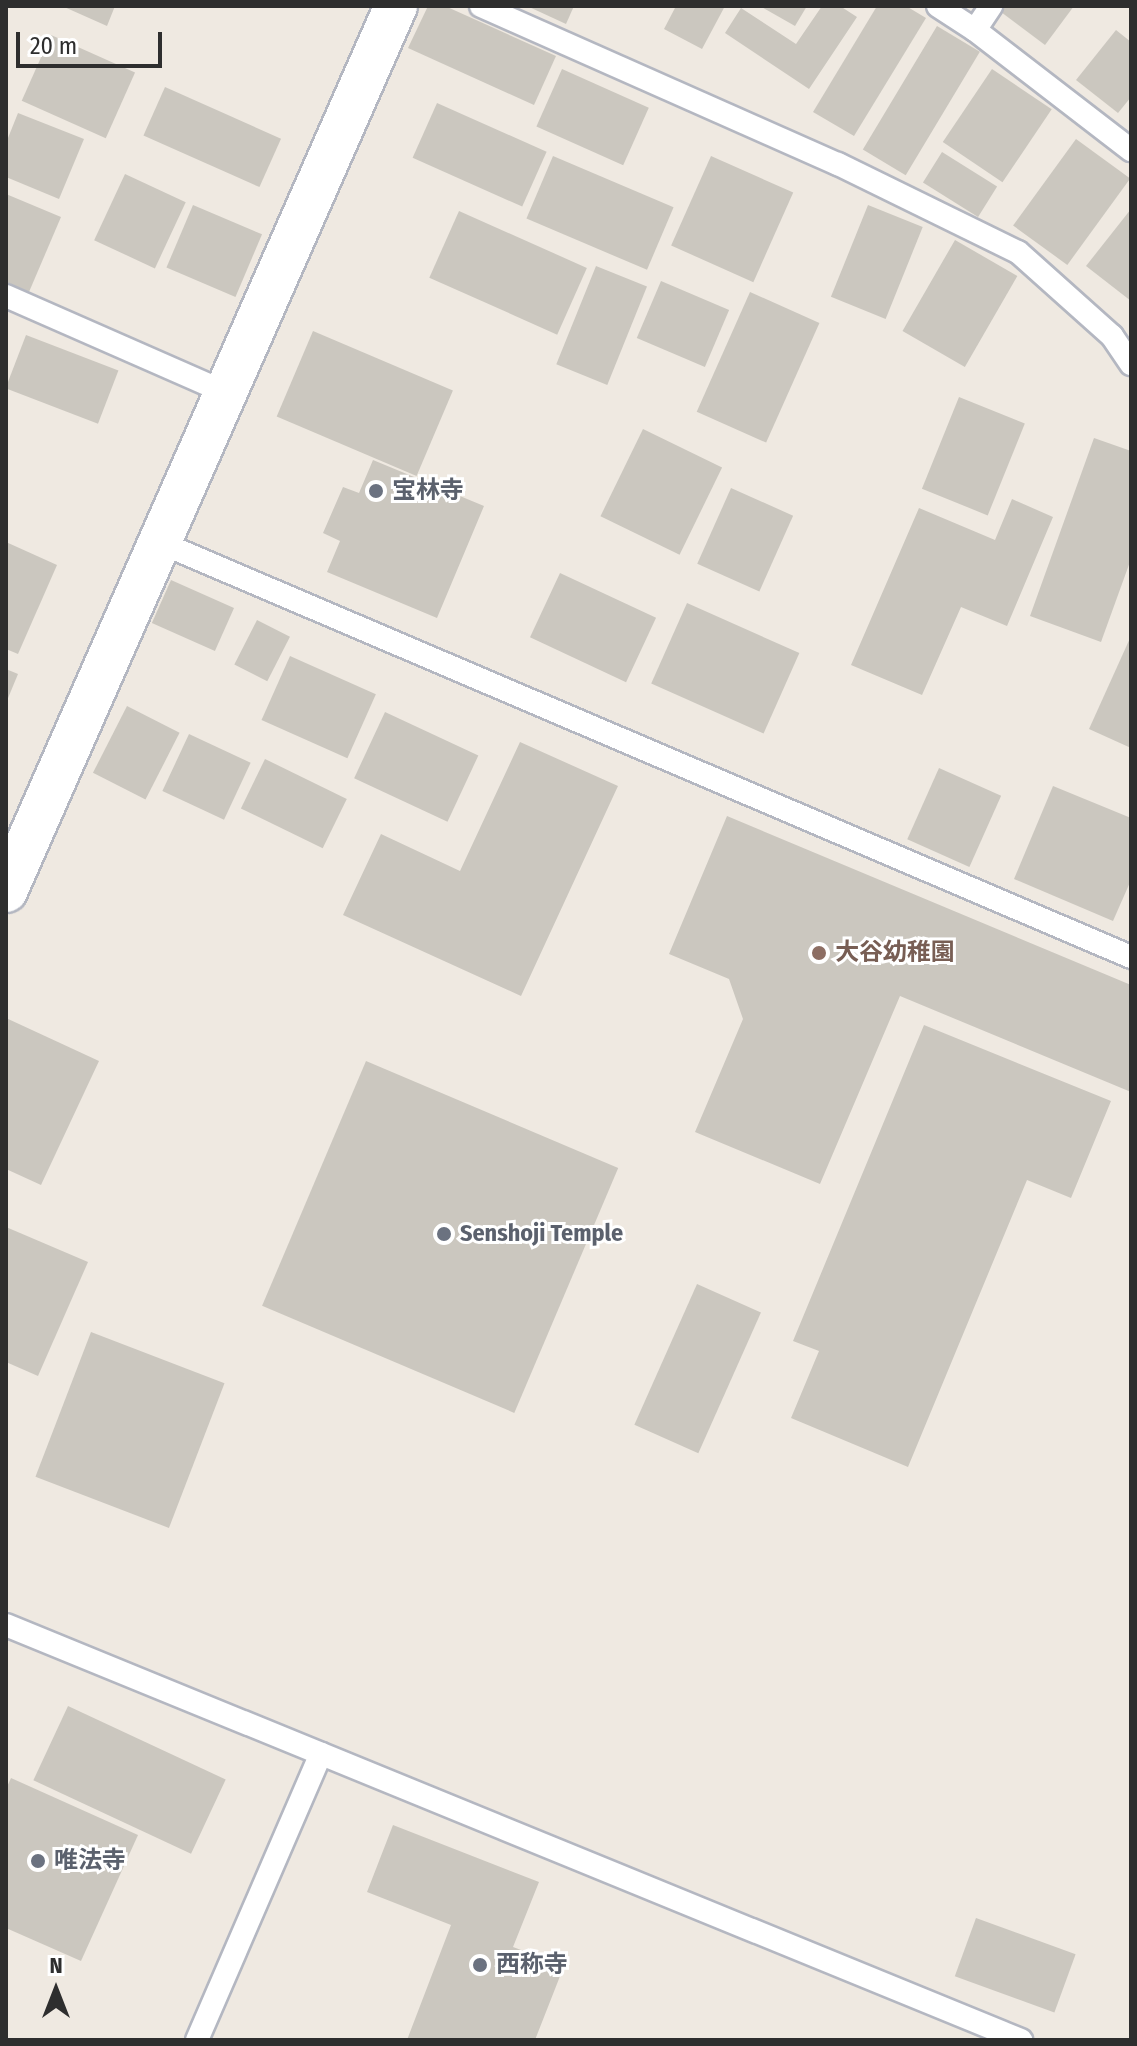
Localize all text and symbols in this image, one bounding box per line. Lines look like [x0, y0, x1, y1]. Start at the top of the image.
scale bar [20, 16, 166, 66]
text: 20 m [30, 32, 77, 60]
place label: 宝林寺 [392, 477, 464, 505]
marker: 宝林寺 [367, 482, 385, 500]
place label: 大谷幼稚園 [835, 939, 955, 967]
marker: 大谷幼稚園 [810, 944, 828, 962]
place label: Senshoji Temple [460, 1220, 623, 1248]
marker: Senshoji Temple [435, 1225, 453, 1243]
place label: 唯法寺 [54, 1847, 126, 1875]
marker: 唯法寺 [29, 1852, 47, 1870]
north arrow [16, 1950, 96, 2030]
place label: 西称寺 [496, 1951, 568, 1979]
text: N [49, 1952, 63, 1979]
marker: 西称寺 [471, 1956, 489, 1974]

